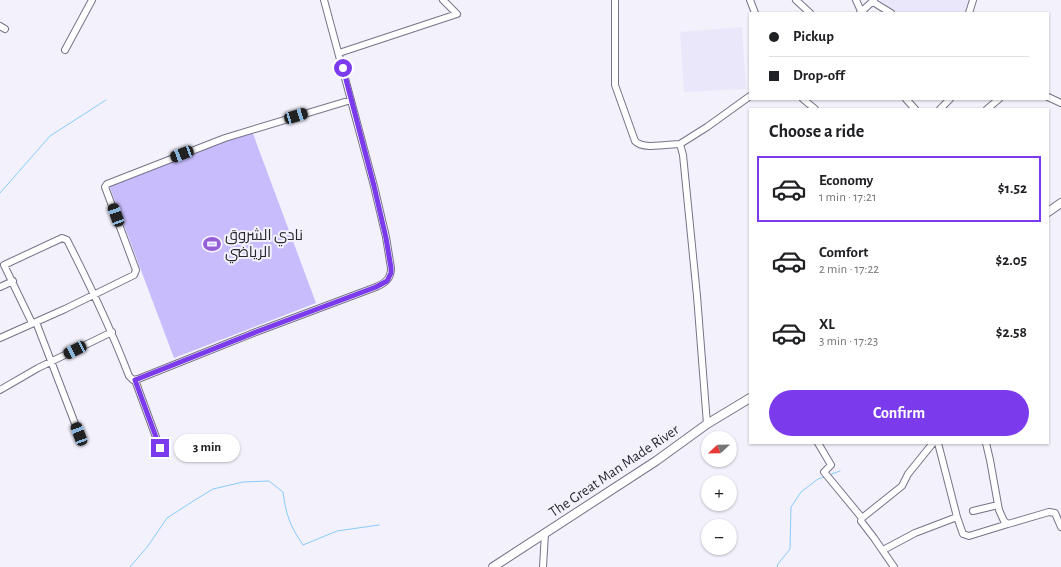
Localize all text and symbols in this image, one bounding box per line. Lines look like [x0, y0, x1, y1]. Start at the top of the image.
text: Pickup [793, 29, 834, 44]
route start [334, 59, 352, 77]
text: Drop-off [793, 68, 845, 83]
car [283, 107, 309, 125]
text: Choose a ride [769, 123, 864, 141]
car [169, 144, 195, 164]
icon: car [771, 171, 807, 207]
text: Economy [819, 173, 873, 188]
text: $1.52 [998, 181, 1027, 196]
text: 1 min · 17:21 [819, 191, 876, 204]
car [106, 202, 126, 228]
place label: نادي الشروق الرياضي [225, 227, 303, 264]
sports icon: نادي الشروق الرياضي [202, 234, 222, 254]
icon: car [771, 243, 807, 279]
text: Comfort [819, 245, 868, 260]
text: $2.05 [995, 253, 1027, 268]
text: 2 min · 17:22 [819, 263, 879, 276]
icon: car [771, 315, 807, 351]
text: XL [819, 317, 835, 332]
text: $2.58 [996, 325, 1027, 340]
text: 3 min · 17:23 [819, 335, 878, 348]
car [62, 339, 88, 361]
button: Confirm [769, 390, 1029, 436]
car [69, 421, 89, 447]
street label: The Great Man Made River [546, 422, 682, 520]
north arrow [701, 431, 737, 467]
map controls [701, 431, 737, 555]
callout: 3 min [174, 434, 240, 462]
route end [151, 439, 169, 457]
text: 3 min [193, 441, 221, 454]
button: + [701, 475, 737, 511]
button: − [701, 519, 737, 555]

